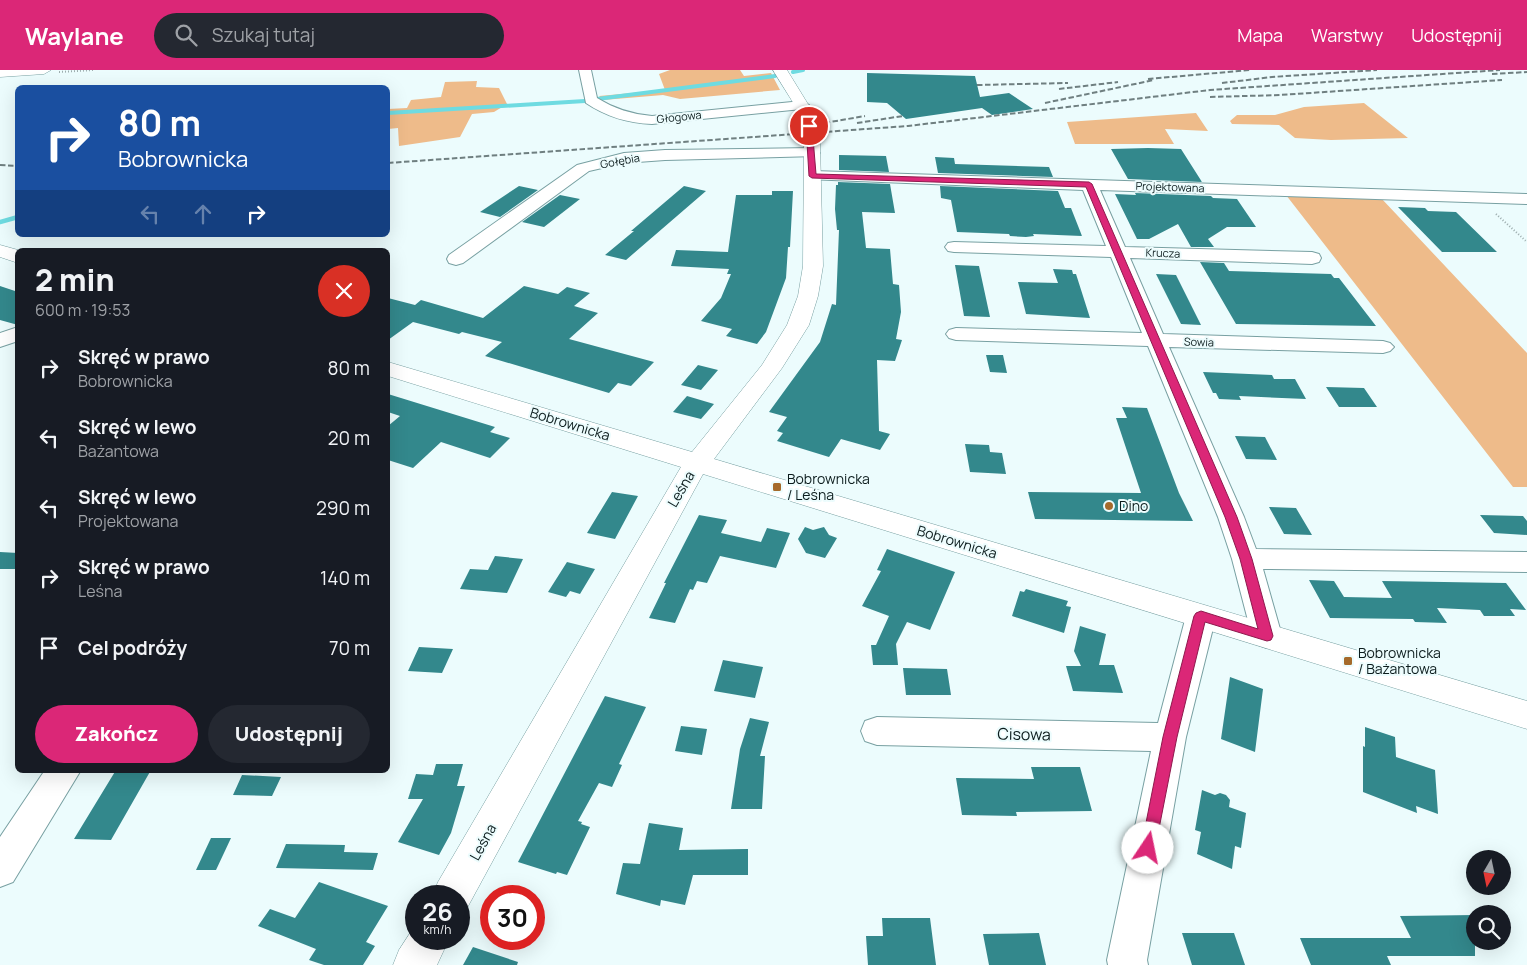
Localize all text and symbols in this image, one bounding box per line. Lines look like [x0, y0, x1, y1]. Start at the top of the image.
search box [154, 13, 504, 58]
text: Waylane [25, 19, 124, 52]
icon: search [172, 21, 200, 49]
text: Szukaj tutaj [212, 22, 315, 48]
text: Mapa [1237, 23, 1283, 47]
text: Warstwy [1311, 23, 1383, 47]
text: Udostępnij [1411, 23, 1502, 47]
text: 80 m [118, 99, 201, 147]
icon: right [35, 105, 100, 170]
pin [788, 105, 830, 147]
street label: Głogowa [656, 107, 702, 126]
icon: arrive [795, 112, 823, 140]
text: Bobrownicka [118, 144, 248, 174]
street label: Gołębia [599, 150, 641, 171]
street label: Projektowana [1135, 178, 1205, 195]
icon: left [136, 200, 164, 228]
icon: ahead [189, 200, 217, 228]
icon: right [242, 200, 270, 228]
street label: Krucza [1145, 244, 1181, 261]
text: 2 min [35, 259, 115, 300]
button: close [318, 265, 370, 317]
text: 600 m · 19:53 [35, 299, 130, 321]
street label: Sowia [1184, 333, 1214, 350]
text: Skręć w prawo [78, 344, 210, 370]
icon: right [35, 354, 63, 382]
text: 80 m [327, 355, 370, 381]
text: Bobrownicka [78, 370, 173, 392]
street label: Bobrownicka [528, 402, 613, 445]
text: Skręć w lewo [78, 414, 197, 440]
icon: left [35, 424, 63, 452]
text: 20 m [328, 425, 370, 451]
text: Bażantowa [78, 440, 159, 462]
street label: Leśna [663, 467, 698, 510]
place label: Bobrownicka / Leśna [787, 469, 870, 504]
marker: Bobrownicka / Leśna [771, 481, 783, 493]
text: Skręć w lewo [78, 484, 197, 510]
icon: left [35, 494, 63, 522]
text: 290 m [316, 495, 370, 521]
place label: Dino [1119, 496, 1148, 515]
marker: Dino [1103, 500, 1115, 512]
text: Projektowana [78, 510, 178, 532]
street label: Bobrownicka [915, 520, 1000, 563]
text: Skręć w prawo [78, 554, 210, 580]
icon: right [35, 564, 63, 592]
text: 140 m [320, 565, 370, 591]
text: Leśna [78, 580, 122, 602]
icon: arrive [35, 634, 63, 662]
text: Cel podróży [78, 635, 187, 661]
text: 70 m [329, 635, 370, 661]
place label: Bobrownicka / Bażantowa [1358, 643, 1441, 678]
marker: Bobrownicka / Bażantowa [1342, 655, 1354, 667]
button: Zakończ [35, 705, 198, 763]
button: Udostępnij [208, 705, 370, 763]
street label: Cisowa [997, 723, 1051, 745]
street label: Leśna [465, 820, 500, 863]
position arrow [1121, 821, 1173, 873]
north arrow [1466, 850, 1511, 895]
map controls [1466, 850, 1511, 950]
speed limit sign: 30 [480, 885, 545, 950]
text: 26 [422, 894, 453, 929]
button: search [1466, 905, 1511, 950]
text: km/h [424, 921, 451, 938]

